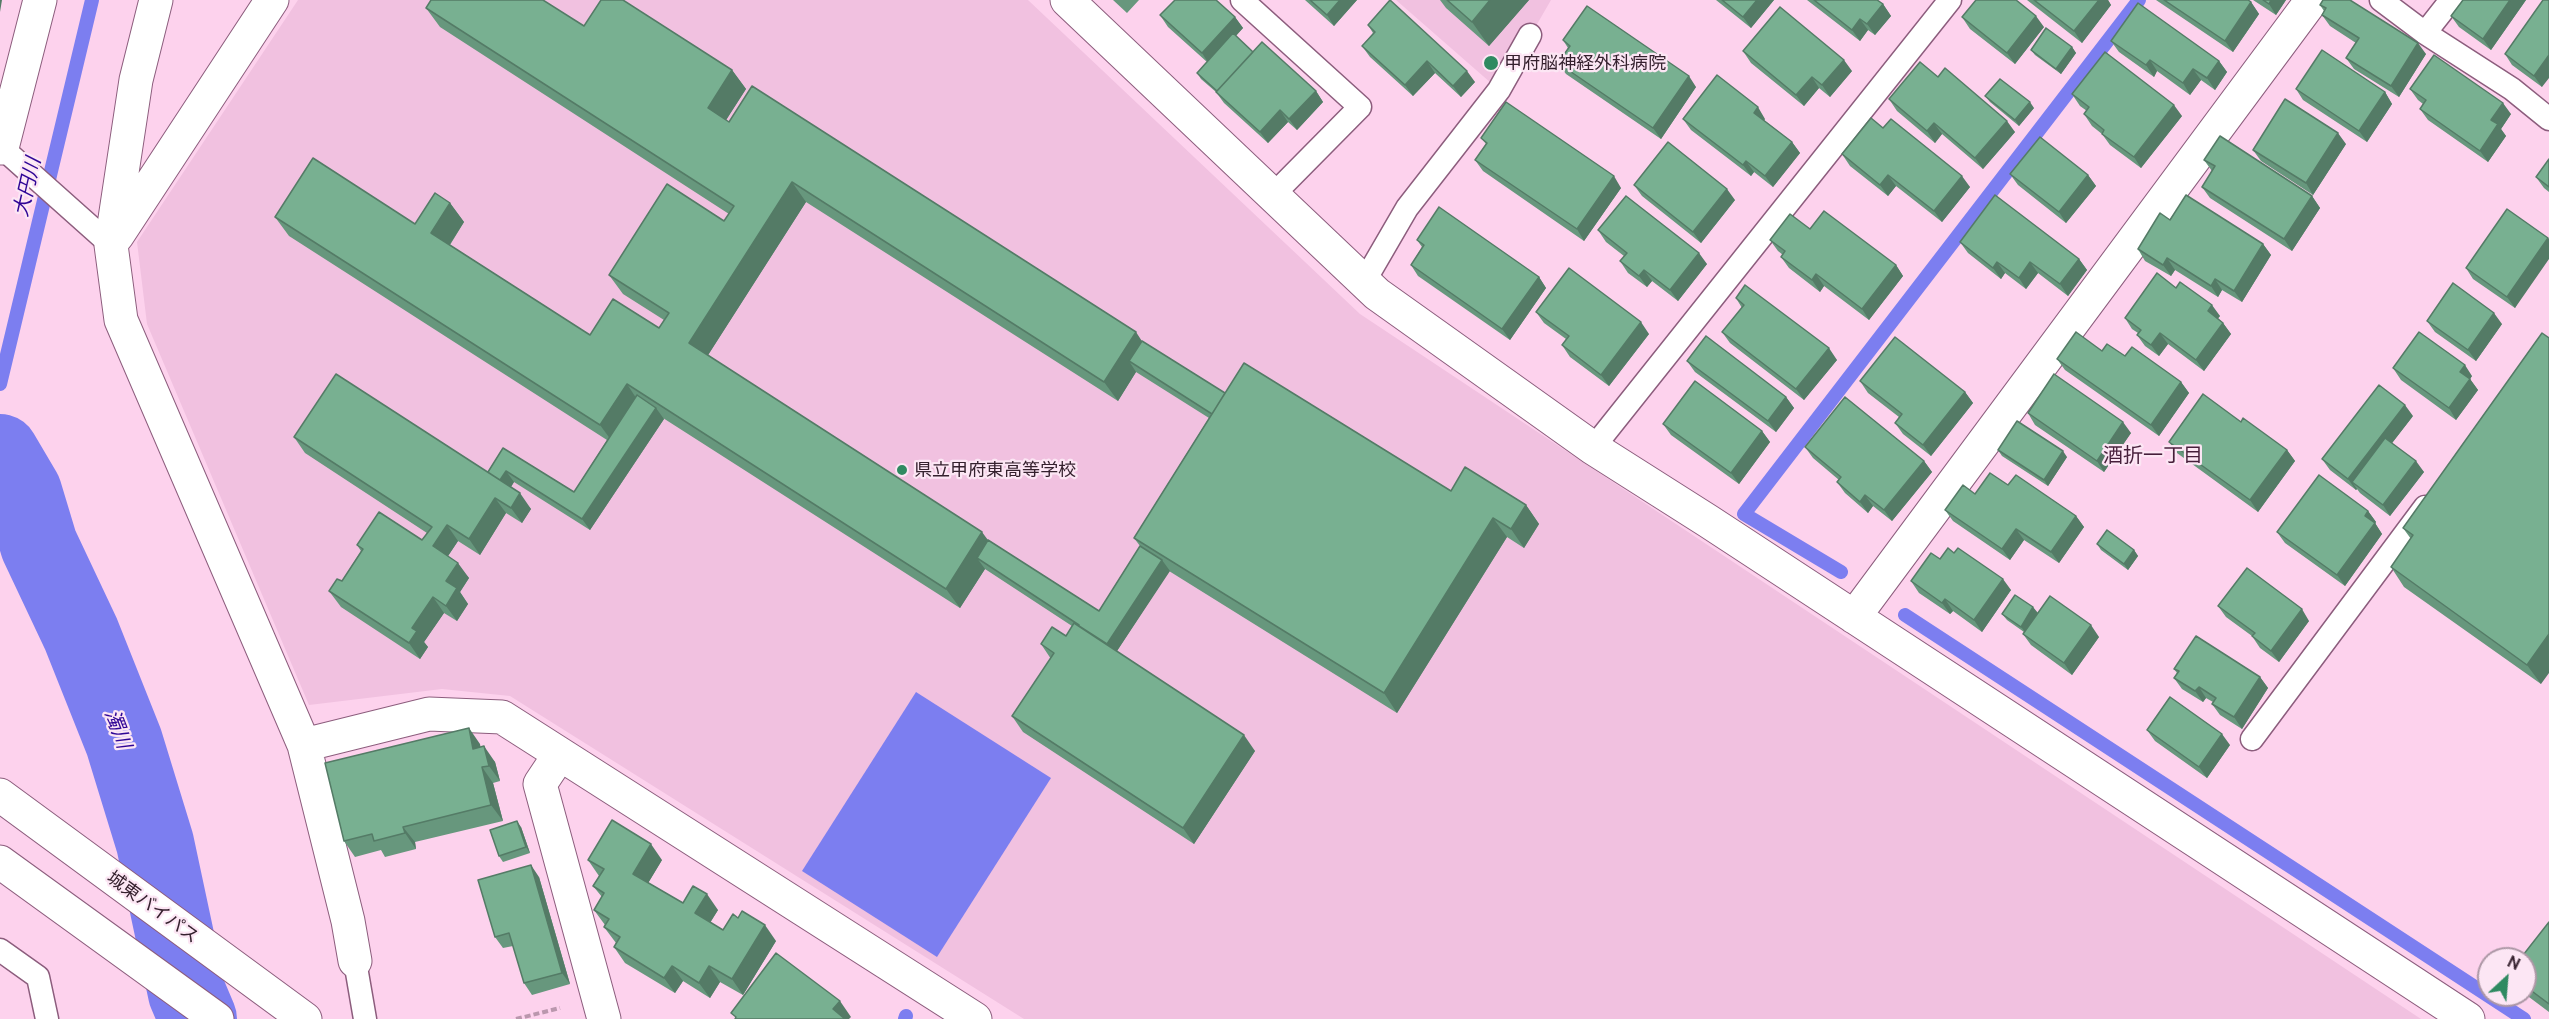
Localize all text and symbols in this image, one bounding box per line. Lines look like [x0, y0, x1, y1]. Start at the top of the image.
place label: 甲府脳神経外科病院 [1504, 52, 1666, 74]
marker: 甲府脳神経外科病院 [1482, 54, 1500, 72]
water label: 大円川 [9, 155, 45, 219]
district label: 酒折一丁目 [2103, 443, 2203, 467]
place label: 県立甲府東高等学校 [914, 459, 1076, 481]
marker: 県立甲府東高等学校 [895, 463, 909, 477]
water label: 濁川 [100, 706, 136, 752]
street label: 城東バイパス [103, 867, 203, 947]
north arrow [2477, 947, 2537, 1007]
text: N [2505, 952, 2523, 973]

